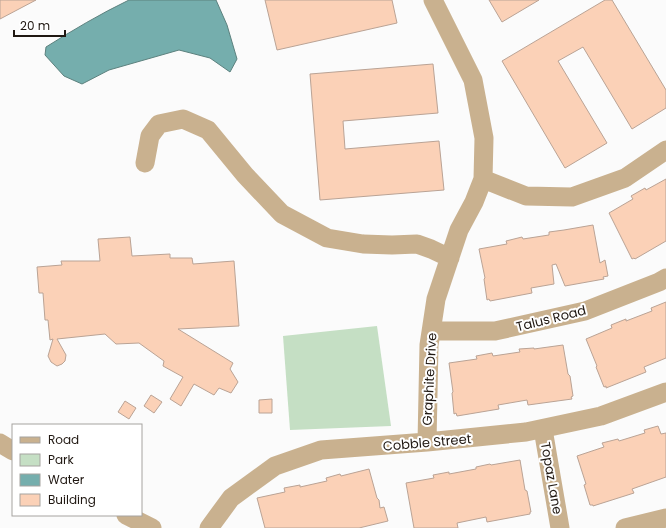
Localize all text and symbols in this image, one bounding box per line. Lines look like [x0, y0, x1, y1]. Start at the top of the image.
scale bar [14, 12, 65, 38]
text: 20 m [20, 17, 50, 34]
street label: Talus Road [514, 301, 588, 336]
street label: Graphite Drive [418, 332, 441, 426]
legend [12, 424, 142, 516]
street label: Cobble Street [382, 429, 472, 456]
text: Road [48, 431, 79, 448]
street label: Topaz Lane [536, 440, 567, 516]
text: Park [48, 451, 75, 468]
text: Water [48, 471, 85, 488]
text: Building [48, 491, 96, 508]

